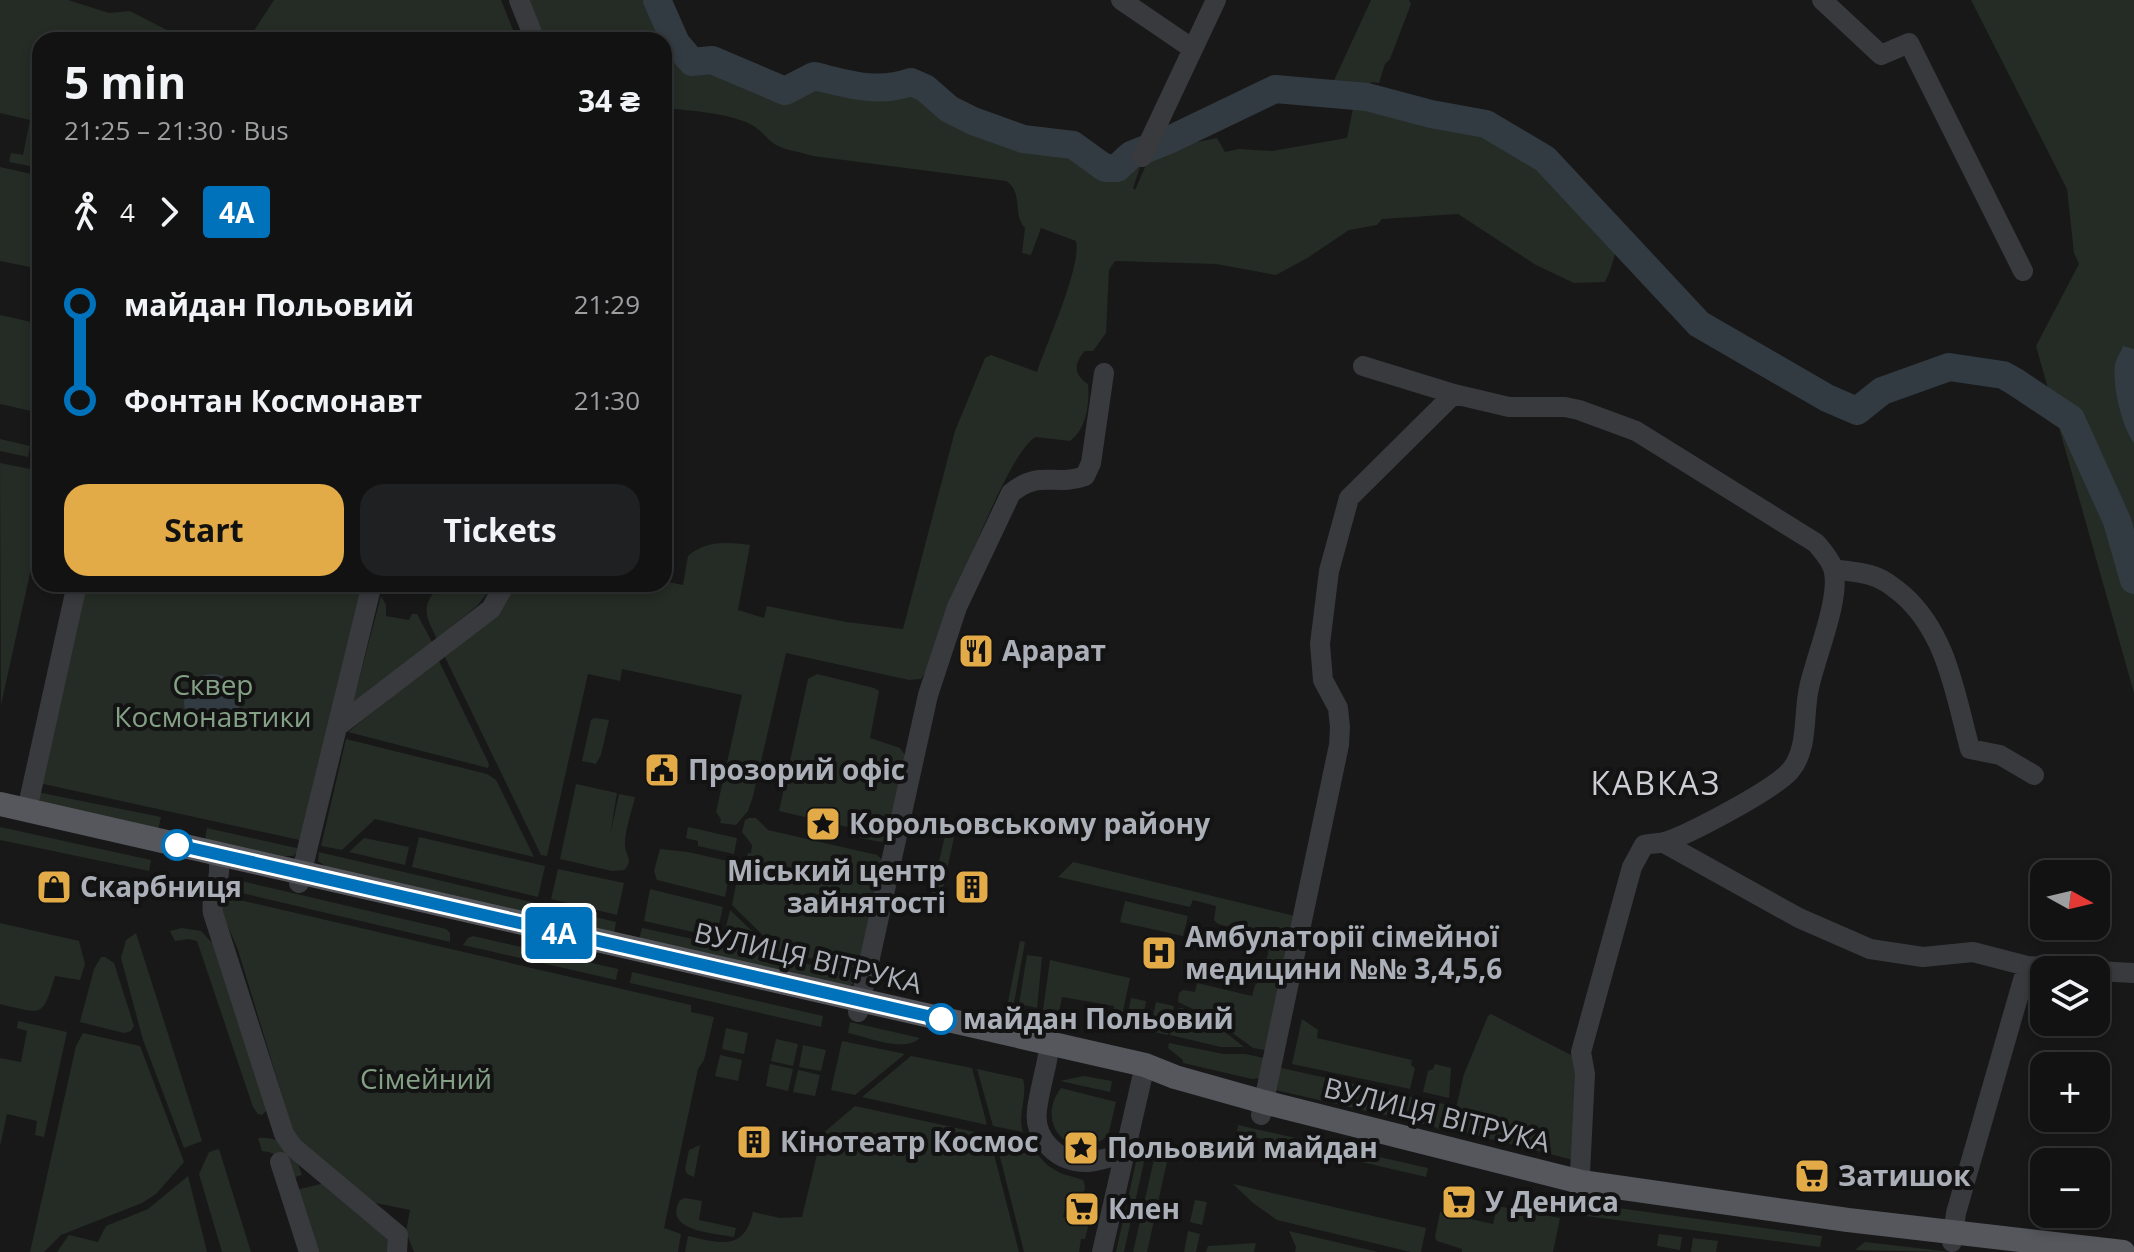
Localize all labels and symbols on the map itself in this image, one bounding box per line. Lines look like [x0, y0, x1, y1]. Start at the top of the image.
place label: Арарат [1002, 631, 1106, 669]
restaurant icon: Арарат [957, 632, 995, 670]
park label: Сквер Космонавтики [114, 665, 312, 735]
place label: Прозорий офіс [688, 750, 905, 788]
public building icon: Прозорий офіс [643, 751, 681, 789]
district label: КАВКАЗ [1591, 761, 1721, 804]
place label: Корольовському району [849, 804, 1210, 842]
place icon: Корольовському району [804, 805, 842, 843]
unlabelled marker [162, 830, 192, 860]
place label: Міський центр зайнятості [727, 851, 946, 921]
north arrow [2030, 860, 2110, 940]
place label: Скарбниця [80, 867, 242, 905]
shop icon: Скарбниця [35, 868, 73, 906]
building icon: Міський центр зайнятості [953, 868, 991, 906]
line badge: 4А [523, 907, 595, 959]
street label: ВУЛИЦЯ ВІТРУКА [691, 912, 926, 1002]
place label: Амбулаторії сімейної медицини №№ 3,4,5,6 [1185, 917, 1502, 987]
hospital icon: Амбулаторії сімейної медицини №№ 3,4,5,6 [1140, 934, 1178, 972]
place label: майдан Польовий [963, 999, 1234, 1037]
marker: майдан Польовий [926, 1004, 956, 1034]
park label: Сімейний [360, 1059, 492, 1097]
street label: ВУЛИЦЯ ВІТРУКА [1320, 1068, 1555, 1161]
place label: Кінотеатр Космос [780, 1122, 1039, 1160]
building icon: Кінотеатр Космос [735, 1123, 773, 1161]
place label: Польовий майдан [1107, 1128, 1378, 1166]
place icon: Польовий майдан [1062, 1129, 1100, 1167]
place label: Затишок [1838, 1156, 1971, 1194]
supermarket icon: Затишок [1793, 1157, 1831, 1195]
place label: У Дениса [1485, 1182, 1619, 1220]
supermarket icon: У Дениса [1440, 1183, 1478, 1221]
place label: Клен [1108, 1189, 1180, 1227]
supermarket icon: Клен [1063, 1190, 1101, 1228]

